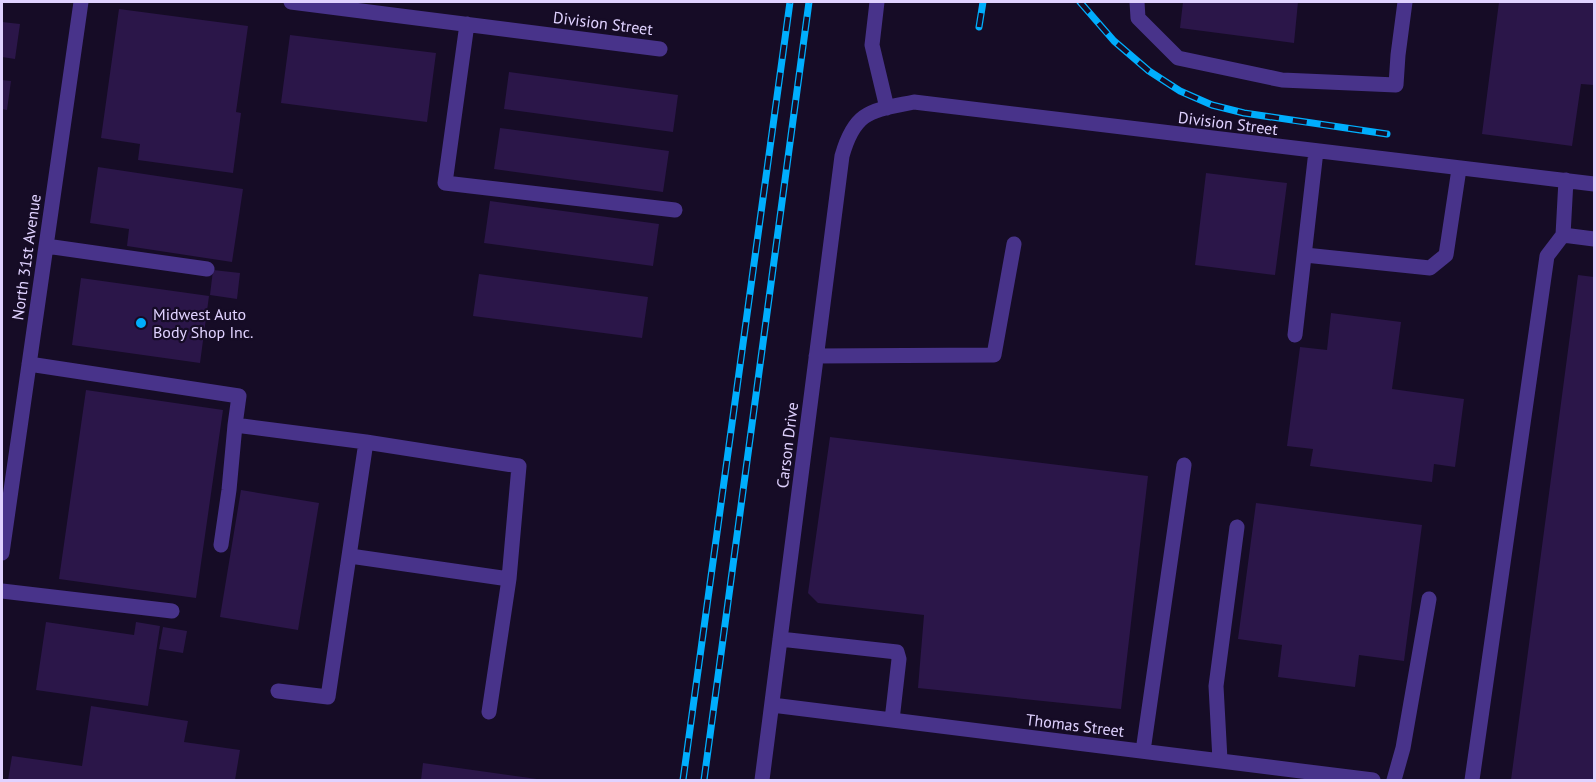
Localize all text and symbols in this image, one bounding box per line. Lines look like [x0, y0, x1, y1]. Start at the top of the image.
street label: Division Street [552, 7, 655, 39]
street label: Division Street [1177, 107, 1280, 139]
street label: North 31st Avenue [7, 193, 45, 321]
place label: Midwest Auto Body Shop Inc. [153, 304, 253, 342]
marker: Midwest Auto Body Shop Inc. [134, 316, 148, 330]
street label: Carson Drive [772, 401, 802, 489]
street label: Thomas Street [1025, 709, 1126, 741]

